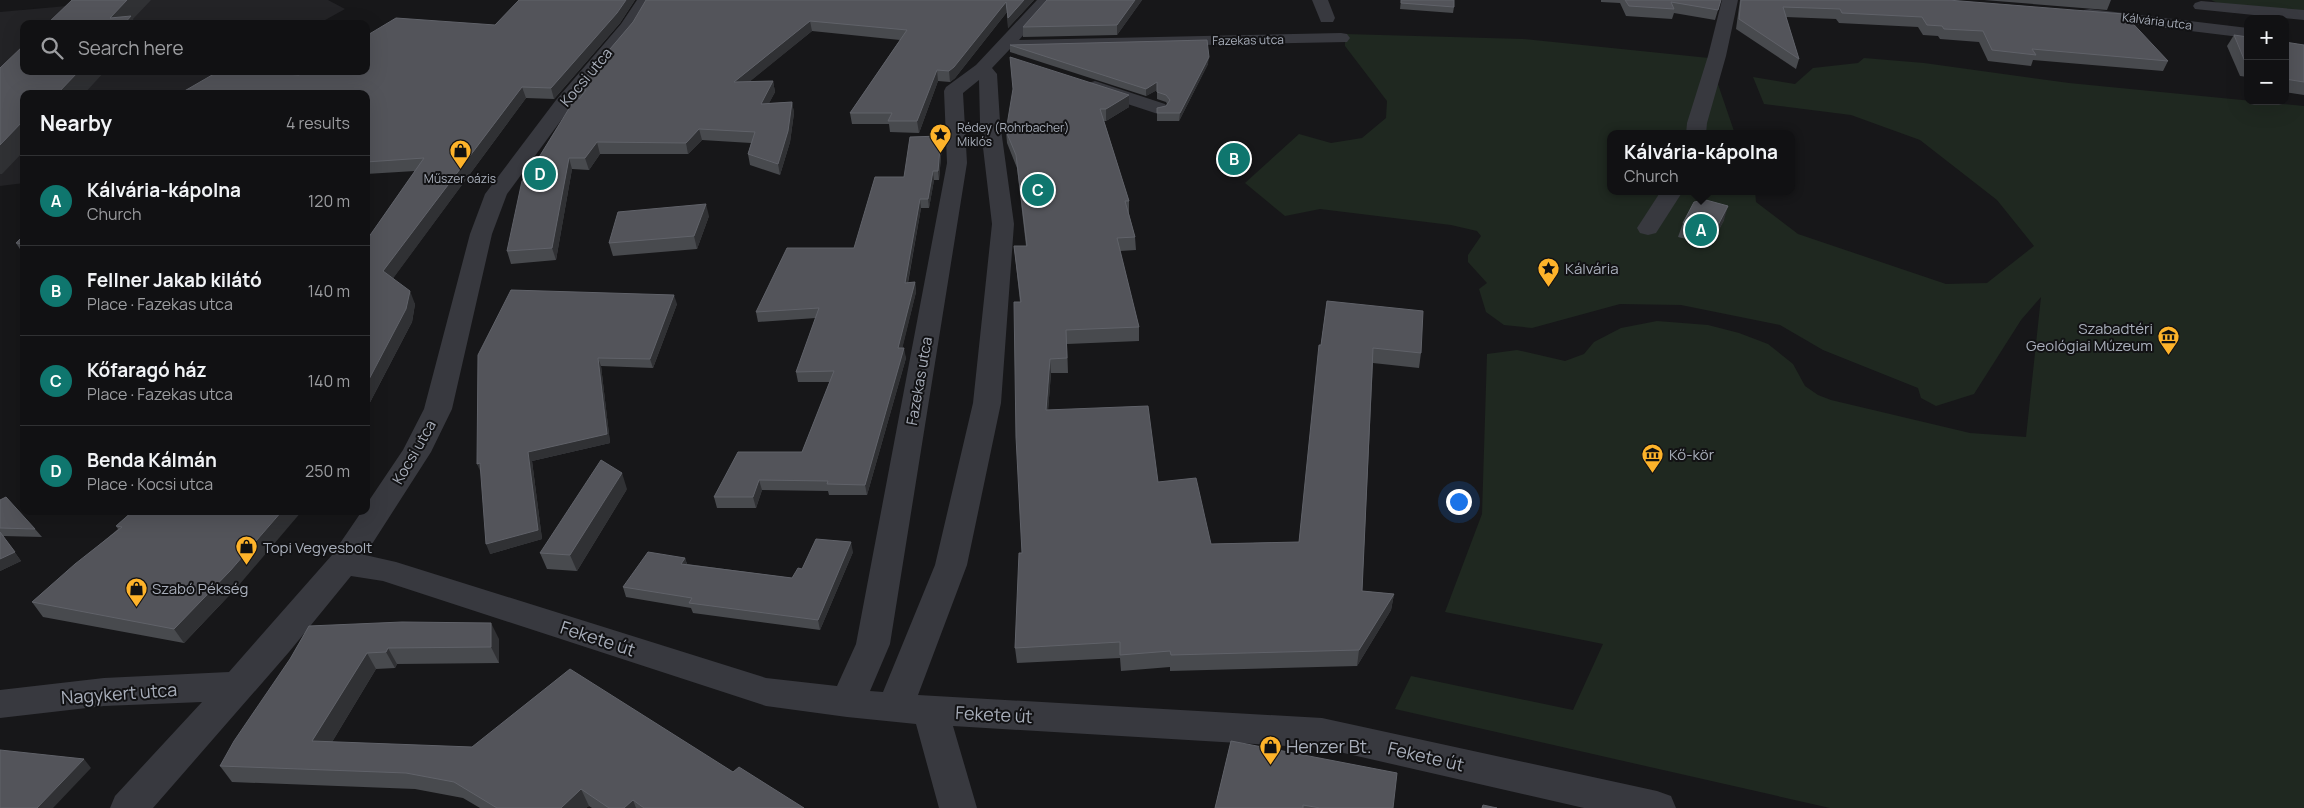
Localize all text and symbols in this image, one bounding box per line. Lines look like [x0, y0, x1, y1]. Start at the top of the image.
street label: Kálvária utca [2121, 8, 2193, 34]
map controls [2244, 15, 2289, 105]
button: + [2244, 15, 2289, 60]
search box [20, 20, 370, 75]
street label: Fazekas utca [1212, 31, 1284, 49]
icon: search [38, 34, 66, 62]
text: Search here [78, 35, 184, 61]
street label: Kocsi utca [555, 43, 617, 111]
button: − [2244, 60, 2289, 105]
text: Nearby [40, 109, 112, 137]
text: 4 results [286, 112, 350, 134]
place label: Rédey (Rohrbacher) Miklós [957, 119, 1069, 150]
place icon: Rédey (Rohrbacher) Miklós [929, 122, 953, 153]
popup [1607, 130, 1795, 195]
shop icon: Műszer oázis [448, 139, 472, 170]
text: Kálvária-kápolna [1624, 139, 1778, 165]
pin: B [1218, 140, 1250, 178]
pin: D [524, 155, 556, 193]
text: Church [1624, 165, 1678, 187]
place label: Műszer oázis [424, 170, 496, 187]
pin: C [1022, 171, 1054, 209]
text: Kálvária-kápolna [87, 177, 241, 203]
text: A [51, 190, 61, 212]
text: 120 m [308, 190, 350, 212]
text: Church [87, 203, 141, 225]
pin: A [1685, 211, 1717, 249]
place icon: Kálvária [1537, 256, 1561, 287]
place label: Kálvária [1565, 258, 1618, 279]
text: Fellner Jakab kilátó [87, 267, 262, 293]
text: B [51, 280, 61, 302]
text: 140 m [308, 280, 350, 302]
text: Place · Fazekas utca [87, 293, 233, 315]
place label: Szabadtéri Geológiai Múzeum [2026, 318, 2153, 356]
museum icon: Szabadtéri Geológiai Múzeum [2157, 325, 2181, 356]
street label: Fazekas utca [901, 335, 937, 427]
text: Kőfaragó ház [87, 357, 207, 383]
text: C [50, 370, 62, 392]
text: 140 m [308, 370, 350, 392]
text: Place · Fazekas utca [87, 383, 233, 405]
street label: Kocsi utca [387, 416, 441, 488]
museum icon: Kő-kör [1641, 442, 1665, 473]
place label: Kő-kör [1669, 444, 1715, 465]
text: Benda Kálmán [87, 447, 217, 473]
text: D [50, 460, 62, 482]
text: 250 m [305, 460, 350, 482]
text: Place · Kocsi utca [87, 473, 213, 495]
your location [1446, 489, 1472, 515]
shop icon: Topi Vegyesbolt [235, 535, 259, 566]
place label: Topi Vegyesbolt [263, 537, 372, 558]
shop icon: Szabó Pékség [124, 576, 148, 607]
place label: Szabó Pékség [152, 578, 248, 599]
street label: Fekete út [557, 615, 639, 661]
street label: Nagykert utca [60, 677, 178, 709]
street label: Fekete út [955, 700, 1033, 728]
shop icon: Henzer Bt. [1258, 734, 1282, 765]
place label: Henzer Bt. [1286, 734, 1372, 758]
street label: Fekete út [1386, 736, 1466, 776]

